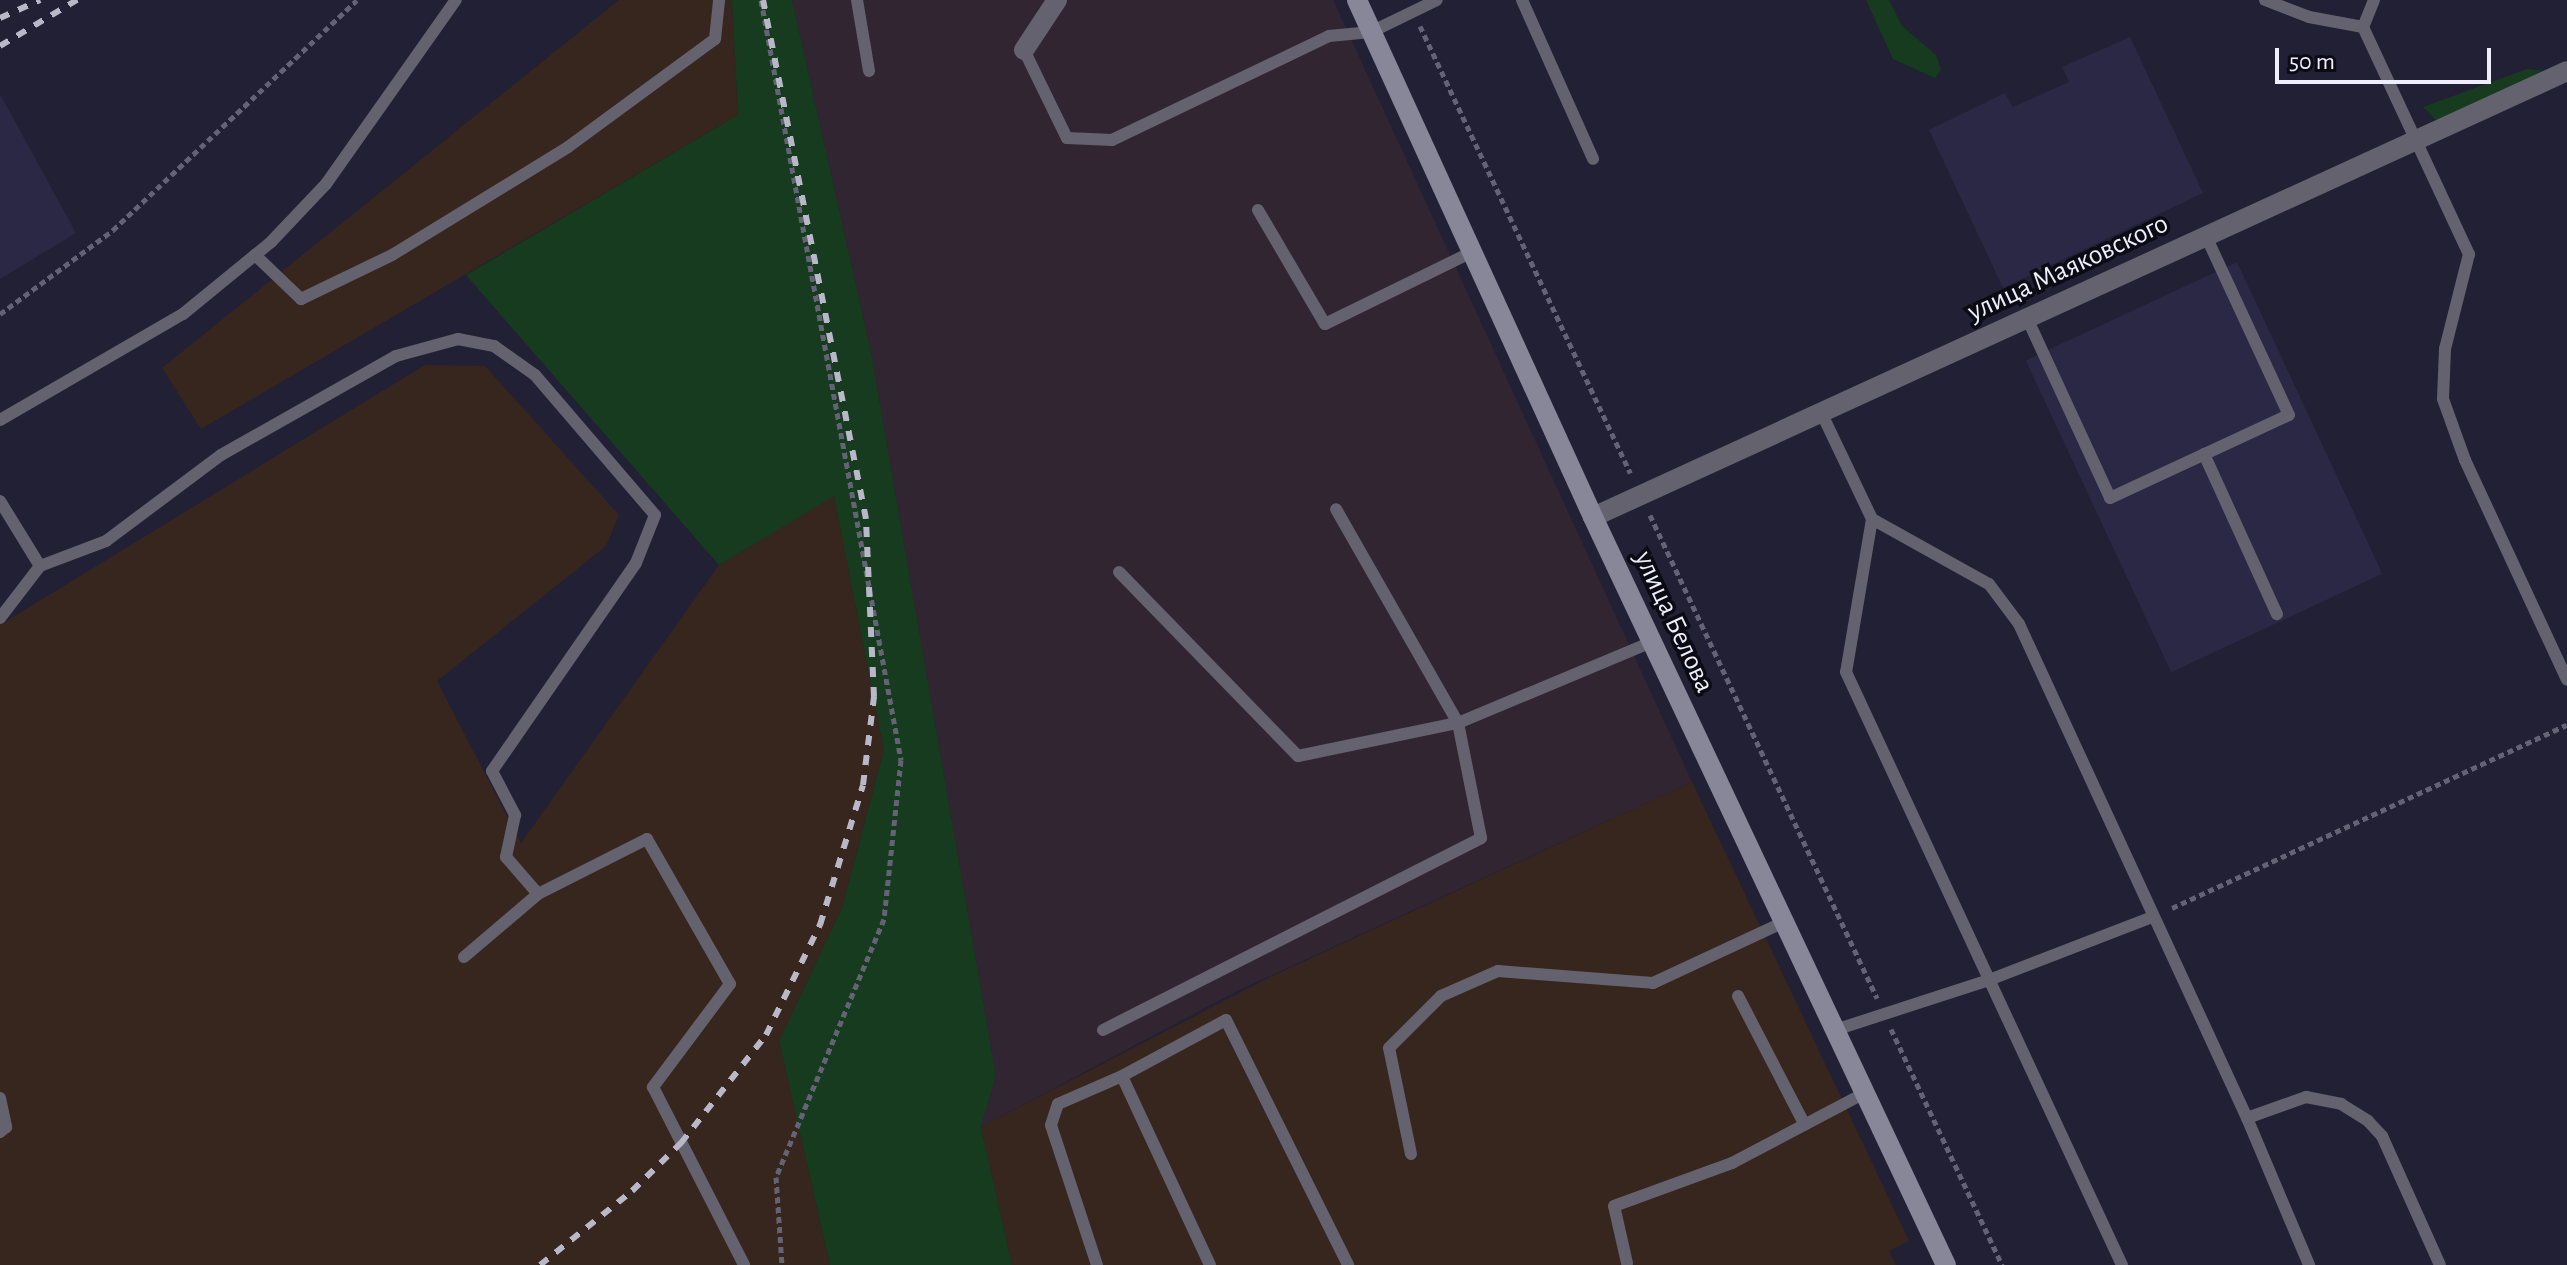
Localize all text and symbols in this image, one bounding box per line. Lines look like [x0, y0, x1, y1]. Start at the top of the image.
scale bar [2279, 32, 2495, 82]
text: 50 m [2289, 50, 2335, 74]
street label: улица Маяковского [1962, 207, 2174, 329]
street label: улица Белова [1627, 546, 1721, 698]

